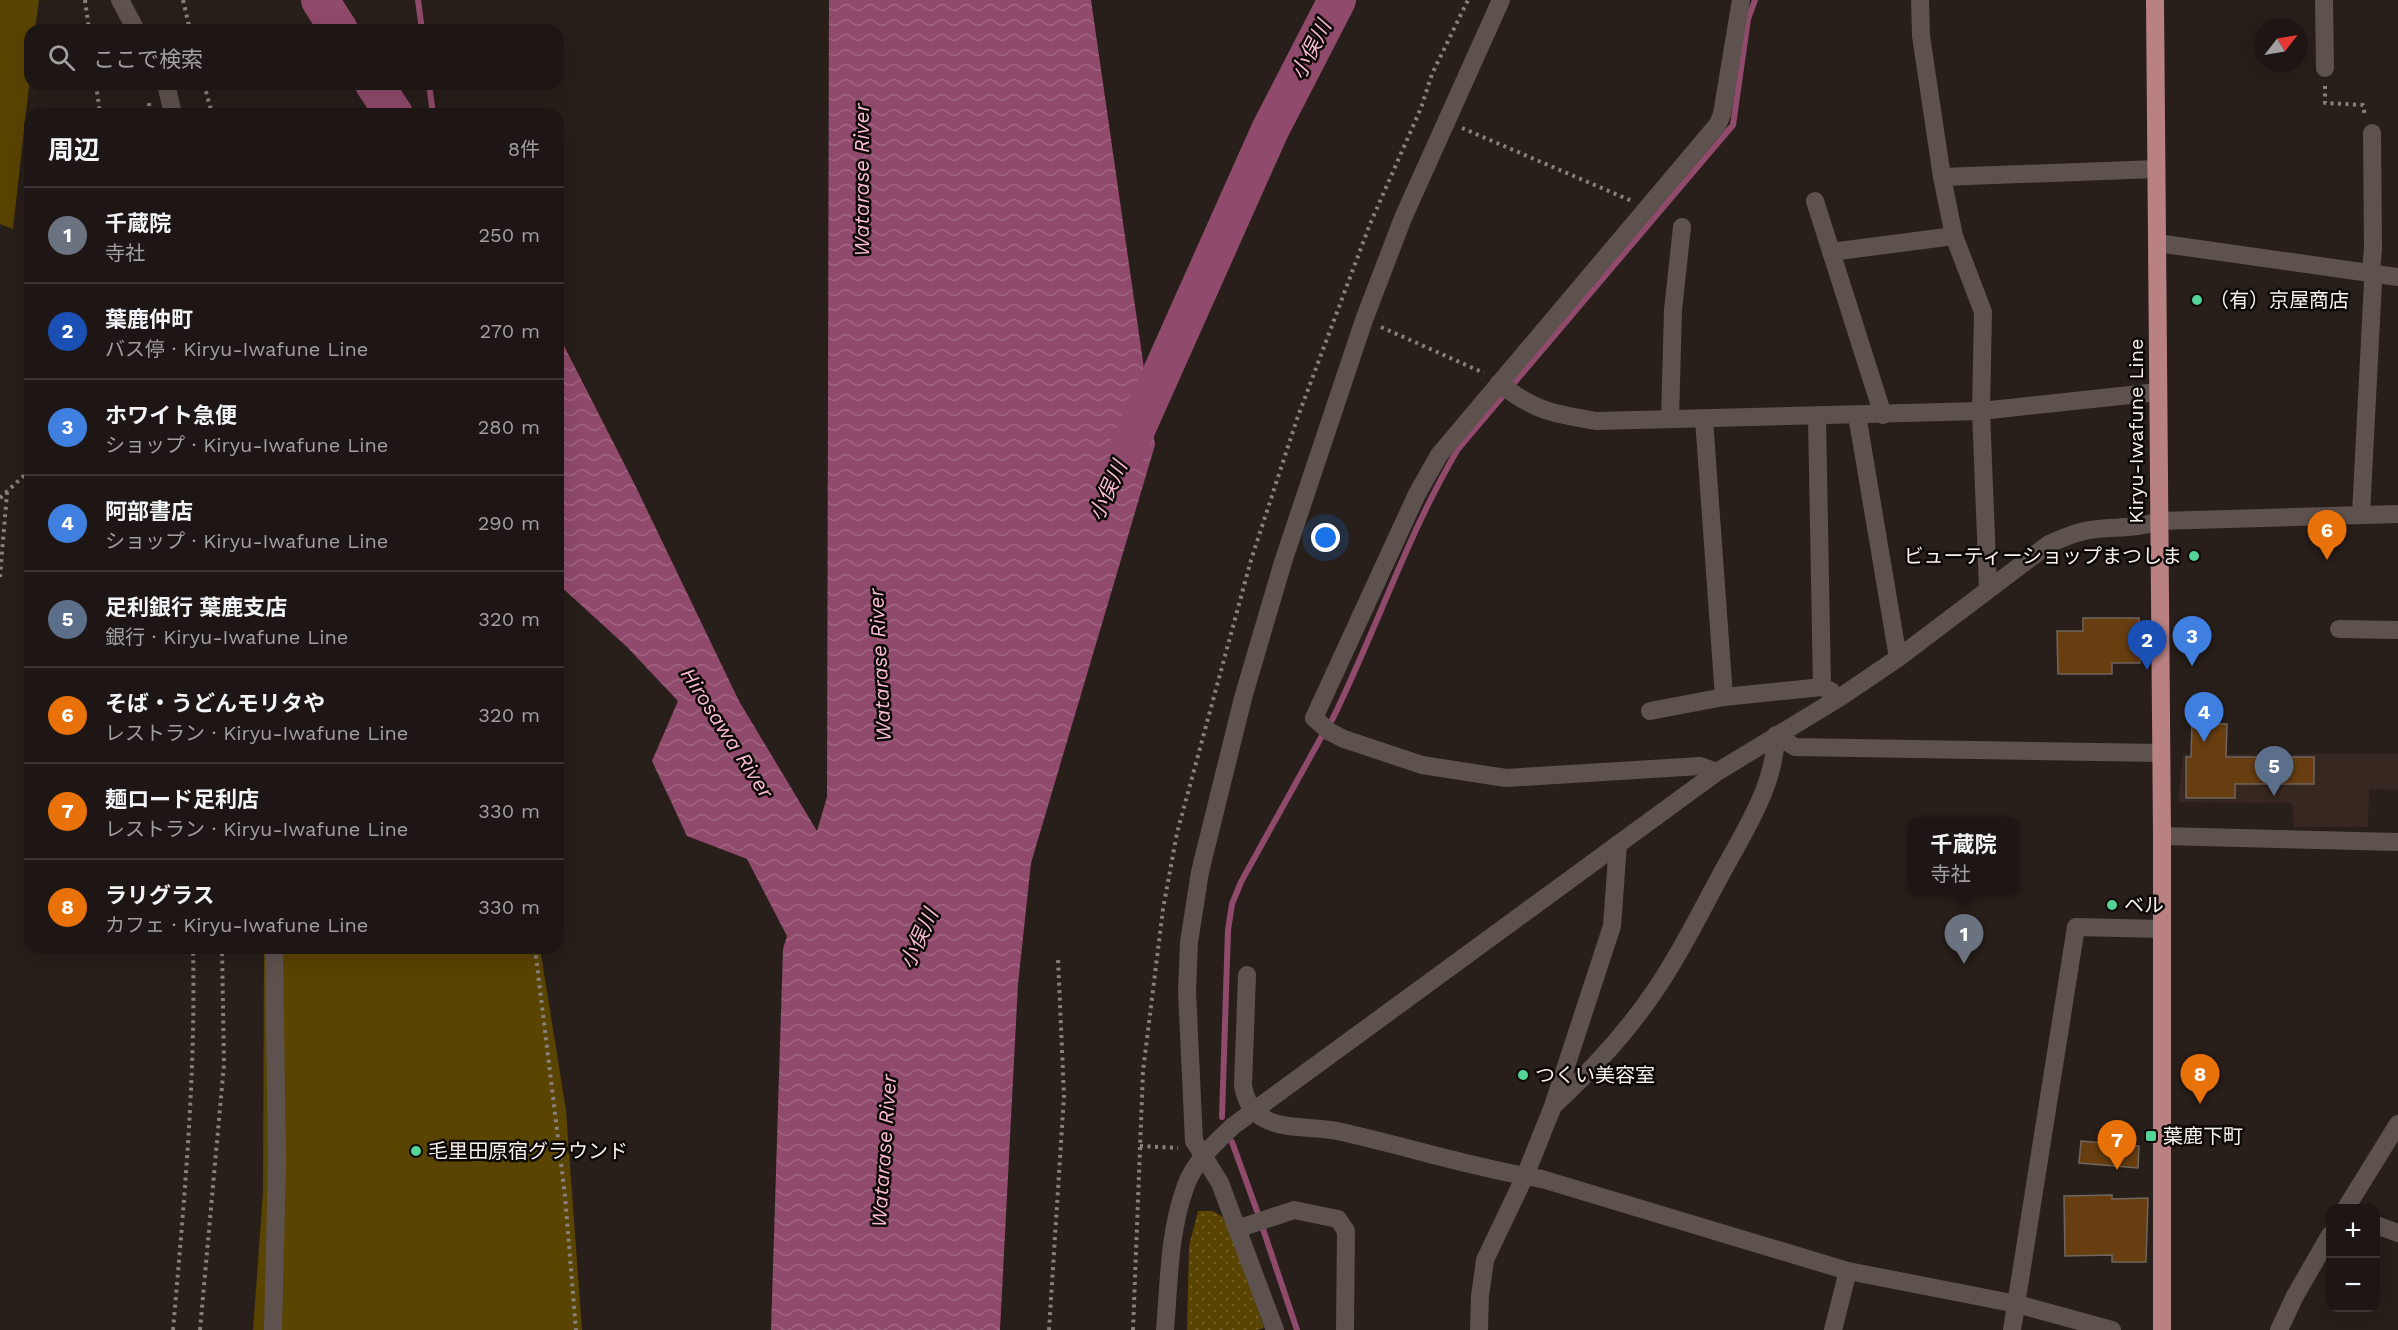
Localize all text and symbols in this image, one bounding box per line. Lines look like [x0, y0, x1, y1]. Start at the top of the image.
water label: 小俣川 [1285, 14, 1337, 84]
north arrow [2254, 18, 2308, 72]
search box [24, 24, 564, 90]
icon: search [45, 41, 78, 74]
text: ここで検索 [93, 47, 203, 72]
water label: Watarase River [849, 102, 874, 257]
text: 周辺 [48, 135, 100, 165]
text: 8件 [508, 137, 540, 161]
text: 千蔵院 [105, 211, 171, 236]
text: 1 [63, 223, 72, 247]
text: 250 m [478, 223, 540, 247]
text: 寺社 [105, 241, 145, 265]
place label: （有）京屋商店 [2209, 288, 2349, 312]
marker: （有）京屋商店 [2190, 293, 2204, 307]
text: 葉鹿仲町 [105, 307, 193, 332]
text: 2 [62, 319, 73, 343]
text: 270 m [480, 319, 540, 343]
text: バス停 · Kiryu-Iwafune Line [105, 337, 368, 361]
street label: Kiryu-Iwafune Line [2124, 338, 2148, 524]
text: ホワイト急便 [105, 403, 237, 428]
text: 3 [62, 415, 73, 439]
text: 280 m [478, 415, 540, 439]
text: ショップ · Kiryu-Iwafune Line [105, 433, 388, 457]
water label: 小俣川 [1083, 455, 1133, 525]
text: 阿部書店 [105, 499, 193, 524]
pin: 6 [2308, 510, 2346, 560]
text: 4 [61, 511, 74, 535]
text: 290 m [478, 511, 540, 535]
your location [1311, 523, 1340, 552]
text: ショップ · Kiryu-Iwafune Line [105, 529, 388, 553]
place label: ビューティーショップまつしま [1904, 544, 2182, 568]
marker: ビューティーショップまつしま [2187, 549, 2201, 563]
water label: Watarase River [863, 587, 896, 742]
text: 足利銀行 葉鹿支店 [105, 595, 287, 620]
text: 5 [62, 607, 73, 631]
text: 320 m [478, 607, 540, 631]
pin: 3 [2172, 616, 2212, 666]
pin: 2 [2128, 620, 2166, 670]
text: 銀行 · Kiryu-Iwafune Line [105, 625, 348, 649]
water label: Hirosawa River [676, 663, 779, 803]
text: そば・うどんモリタや [105, 691, 325, 716]
pin: 4 [2184, 692, 2224, 742]
text: 6 [61, 703, 74, 727]
text: 320 m [478, 703, 540, 727]
text: レストラン · Kiryu-Iwafune Line [105, 721, 408, 745]
pin: 5 [2254, 746, 2294, 796]
text: 麺ロード足利店 [105, 787, 259, 812]
text: 7 [61, 799, 74, 823]
text: 330 m [478, 799, 540, 823]
text: レストラン · Kiryu-Iwafune Line [105, 817, 408, 841]
popup [1908, 817, 2019, 895]
text: 千蔵院 [1930, 832, 1997, 857]
text: 寺社 [1930, 862, 1970, 886]
text: ラリグラス [105, 883, 215, 908]
place label: ベル [2124, 893, 2164, 917]
text: 8 [61, 895, 74, 919]
text: 330 m [478, 895, 540, 919]
marker: ベル [2105, 898, 2119, 912]
water label: 小俣川 [894, 903, 944, 973]
text: カフェ · Kiryu-Iwafune Line [105, 913, 368, 937]
pin: 1 [1944, 914, 1984, 964]
pin: 8 [2180, 1054, 2220, 1104]
place label: つくい美容室 [1535, 1063, 1655, 1087]
marker: つくい美容室 [1516, 1068, 1530, 1082]
water label: Watarase River [866, 1073, 901, 1228]
pin: 7 [2098, 1120, 2136, 1170]
place label: 葉鹿下町 [2163, 1124, 2243, 1148]
marker: 葉鹿下町 [2144, 1129, 2158, 1143]
place label: 毛里田原宿グラウンド [428, 1139, 628, 1163]
marker: 毛里田原宿グラウンド [409, 1144, 423, 1158]
map controls [2326, 1204, 2380, 1312]
button: + [2326, 1204, 2380, 1258]
button: − [2326, 1258, 2380, 1312]

